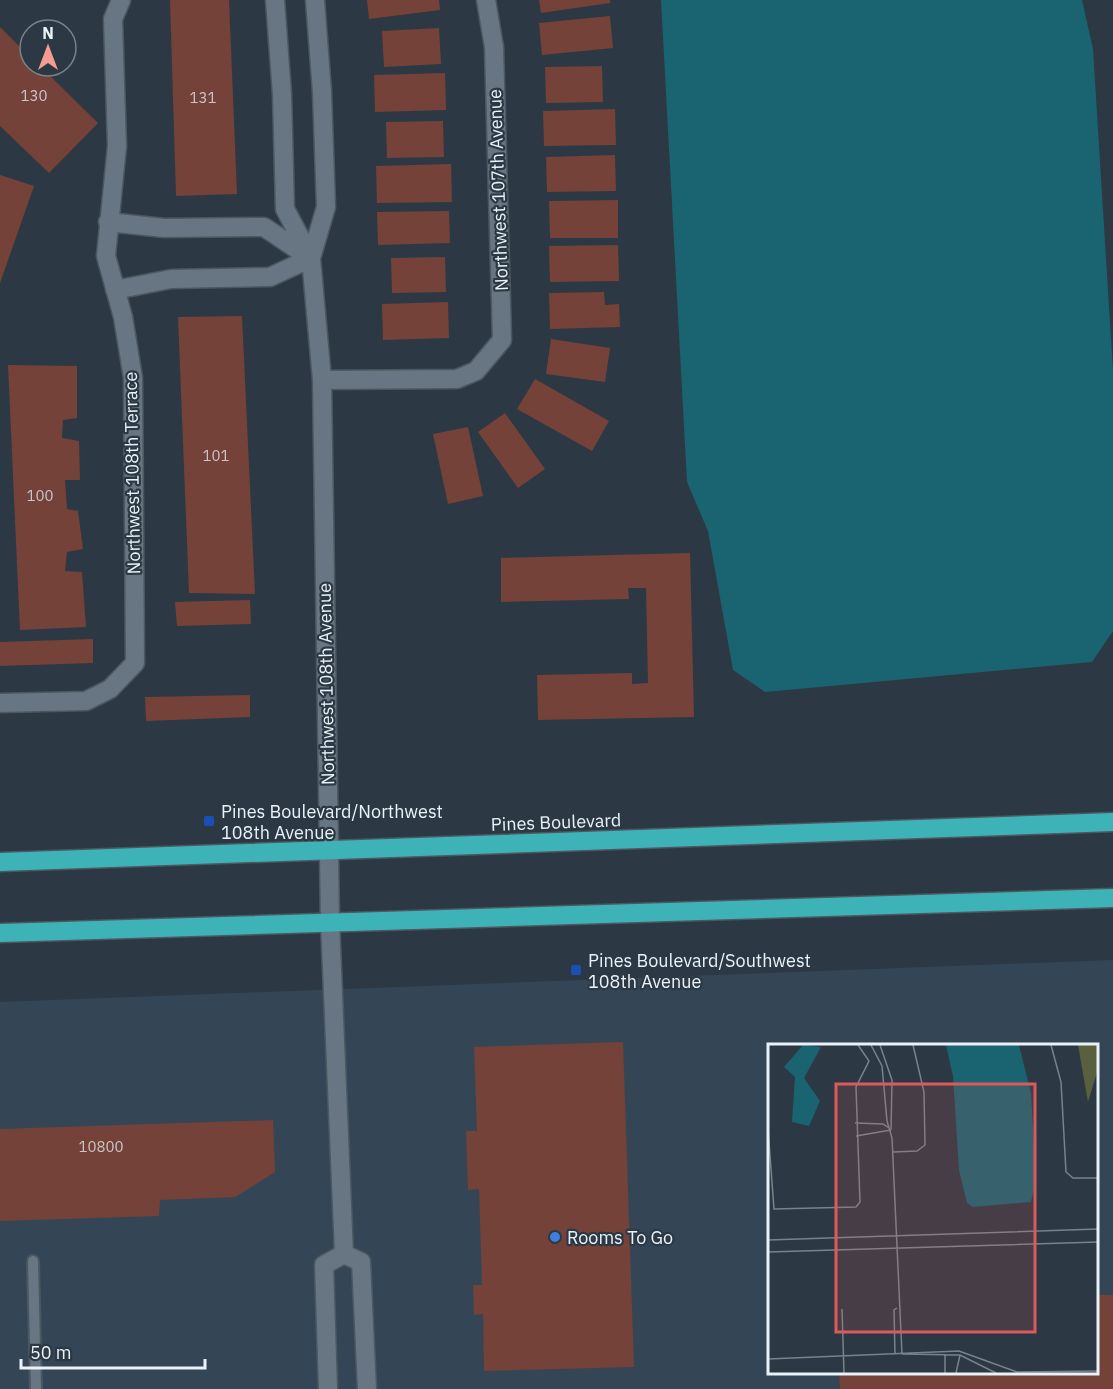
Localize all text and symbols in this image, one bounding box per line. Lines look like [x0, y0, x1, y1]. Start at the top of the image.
north arrow [18, 18, 78, 78]
text: N [42, 23, 54, 43]
house number: 130 [20, 86, 48, 105]
house number: 131 [189, 88, 217, 107]
street label: Northwest 107th Avenue [483, 89, 513, 291]
street label: Northwest 108th Terrace [119, 371, 145, 574]
house number: 101 [202, 446, 230, 465]
house number: 100 [26, 486, 54, 505]
street label: Northwest 108th Avenue [313, 583, 339, 785]
place label: Pines Boulevard/Northwest 108th Avenue [221, 800, 443, 844]
street label: Pines Boulevard [490, 808, 622, 836]
marker: Pines Boulevard/Northwest 108th Avenue [202, 814, 216, 828]
place label: Pines Boulevard/Southwest 108th Avenue [588, 949, 811, 993]
marker: Pines Boulevard/Southwest 108th Avenue [569, 963, 583, 977]
inset map [768, 1044, 1098, 1374]
house number: 10800 [78, 1137, 124, 1156]
place label: Rooms To Go [567, 1226, 673, 1249]
marker: Rooms To Go [548, 1230, 562, 1244]
scale bar [21, 1332, 206, 1370]
text: 50 m [30, 1341, 72, 1364]

